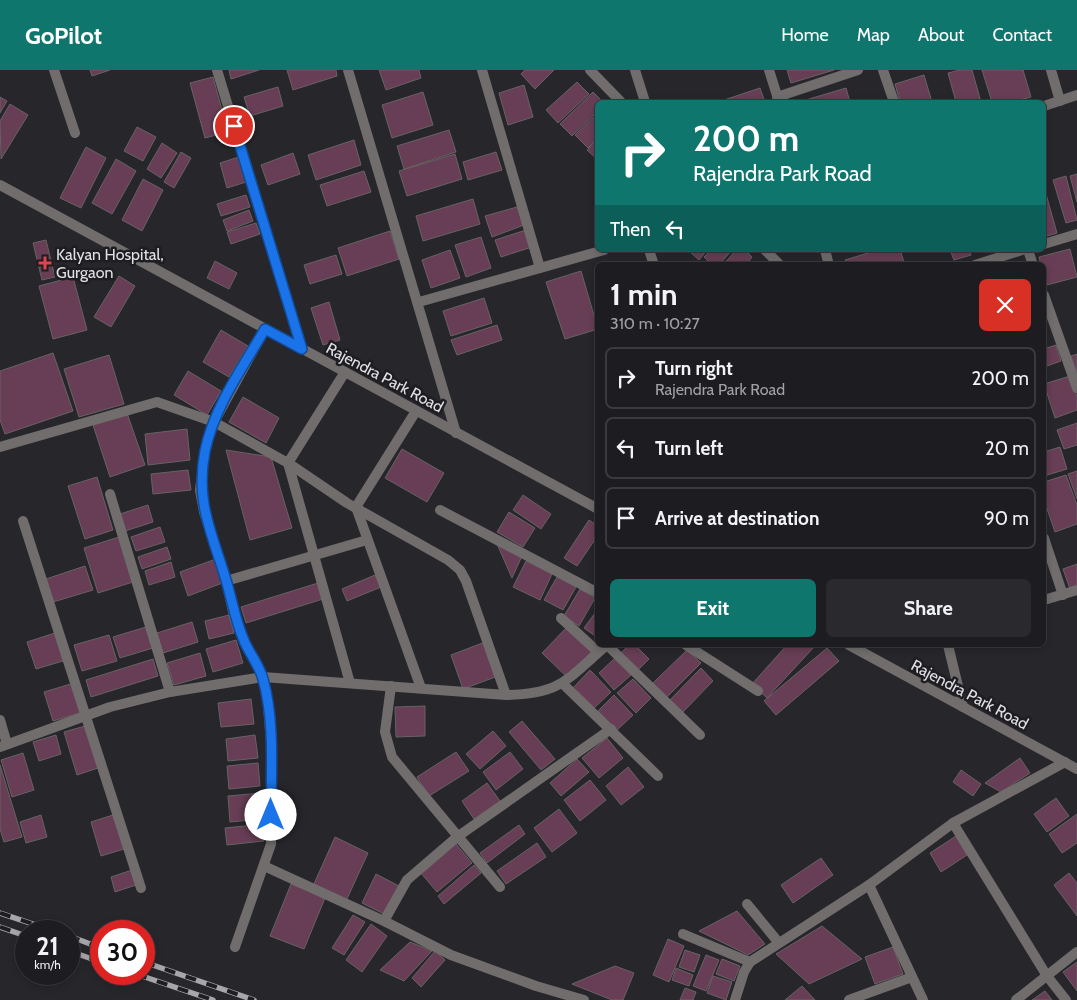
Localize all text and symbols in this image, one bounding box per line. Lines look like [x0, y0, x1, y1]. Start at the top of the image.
text: GoPilot [25, 21, 102, 50]
text: Home [781, 24, 829, 46]
text: Map [857, 24, 890, 46]
text: About [918, 24, 964, 46]
text: Contact [992, 24, 1052, 46]
pin [213, 105, 255, 147]
icon: arrive [220, 112, 248, 140]
text: 200 m [693, 117, 799, 160]
icon: right [610, 120, 675, 185]
text: Rajendra Park Road [693, 160, 872, 187]
icon: left [661, 215, 689, 243]
text: Then [610, 218, 651, 241]
place label: Kalyan Hospital, Gurgaon [56, 245, 164, 282]
marker: Kalyan Hospital, Gurgaon [38, 256, 52, 270]
text: 1 min [610, 276, 678, 313]
button: close [979, 279, 1031, 331]
text: 310 m · 10:27 [610, 314, 700, 333]
street label: Rajendra Park Road [323, 339, 447, 416]
text: Turn right [655, 357, 733, 380]
icon: right [612, 364, 640, 392]
text: 200 m [972, 367, 1029, 390]
text: Rajendra Park Road [655, 380, 785, 399]
icon: left [612, 434, 640, 462]
text: Turn left [655, 437, 723, 460]
text: 20 m [985, 437, 1029, 460]
icon: arrive [612, 504, 640, 532]
text: Arrive at destination [655, 507, 819, 530]
text: 90 m [984, 507, 1029, 530]
button: Exit [610, 579, 816, 637]
button: Share [826, 579, 1031, 637]
street label: Rajendra Park Road [908, 656, 1032, 733]
position arrow [244, 788, 296, 840]
speed limit sign: 30 [90, 920, 155, 985]
text: 21 [36, 931, 59, 961]
text: km/h [34, 957, 61, 972]

